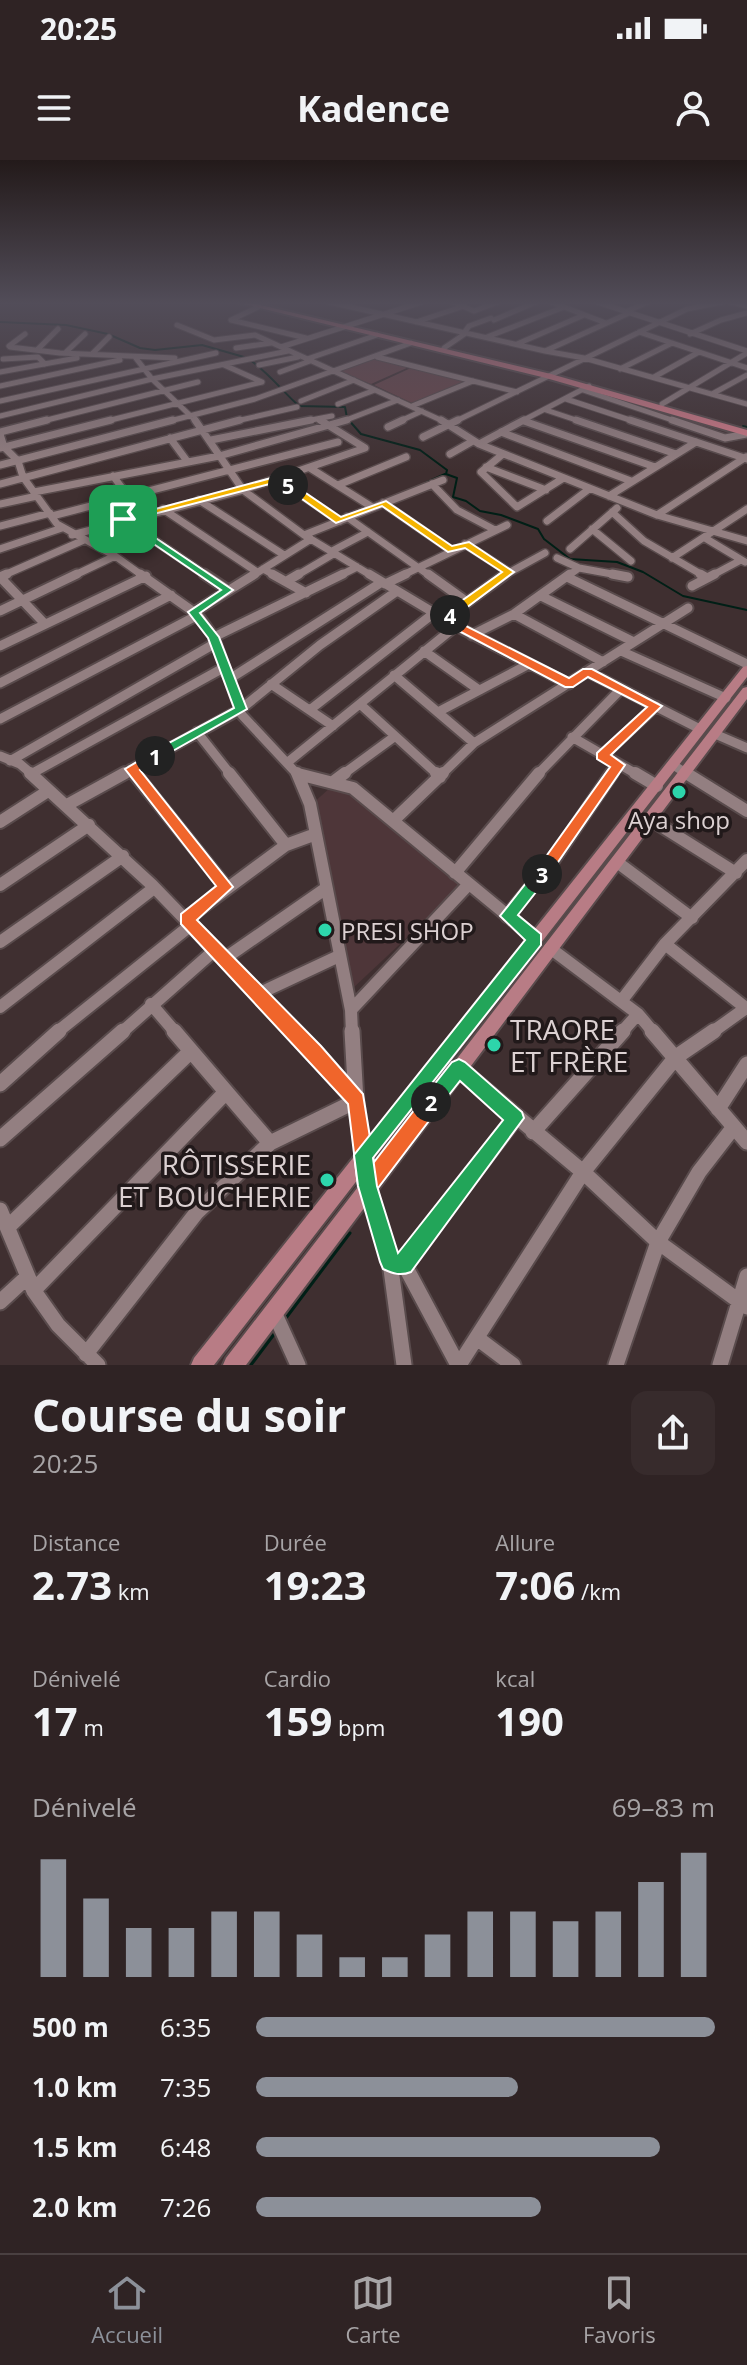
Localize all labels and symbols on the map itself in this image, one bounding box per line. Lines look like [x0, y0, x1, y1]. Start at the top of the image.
pin: 5 [268, 465, 308, 505]
pin [89, 485, 157, 553]
pin: 4 [430, 595, 470, 635]
pin: 1 [135, 736, 175, 776]
marker: Aya shop [670, 783, 688, 801]
place label: Aya shop [628, 803, 730, 836]
pin: 3 [522, 854, 562, 894]
place label: PRESI SHOP [341, 914, 474, 947]
marker: PRESI SHOP [316, 921, 334, 939]
place label: TRAORE ET FRÈRE [510, 1010, 628, 1080]
marker: TRAORE ET FRÈRE [485, 1036, 503, 1054]
pin: 2 [411, 1082, 451, 1122]
place label: RÔTISSERIE ET BOUCHERIE [118, 1145, 311, 1215]
marker: RÔTISSERIE ET BOUCHERIE [318, 1171, 336, 1189]

